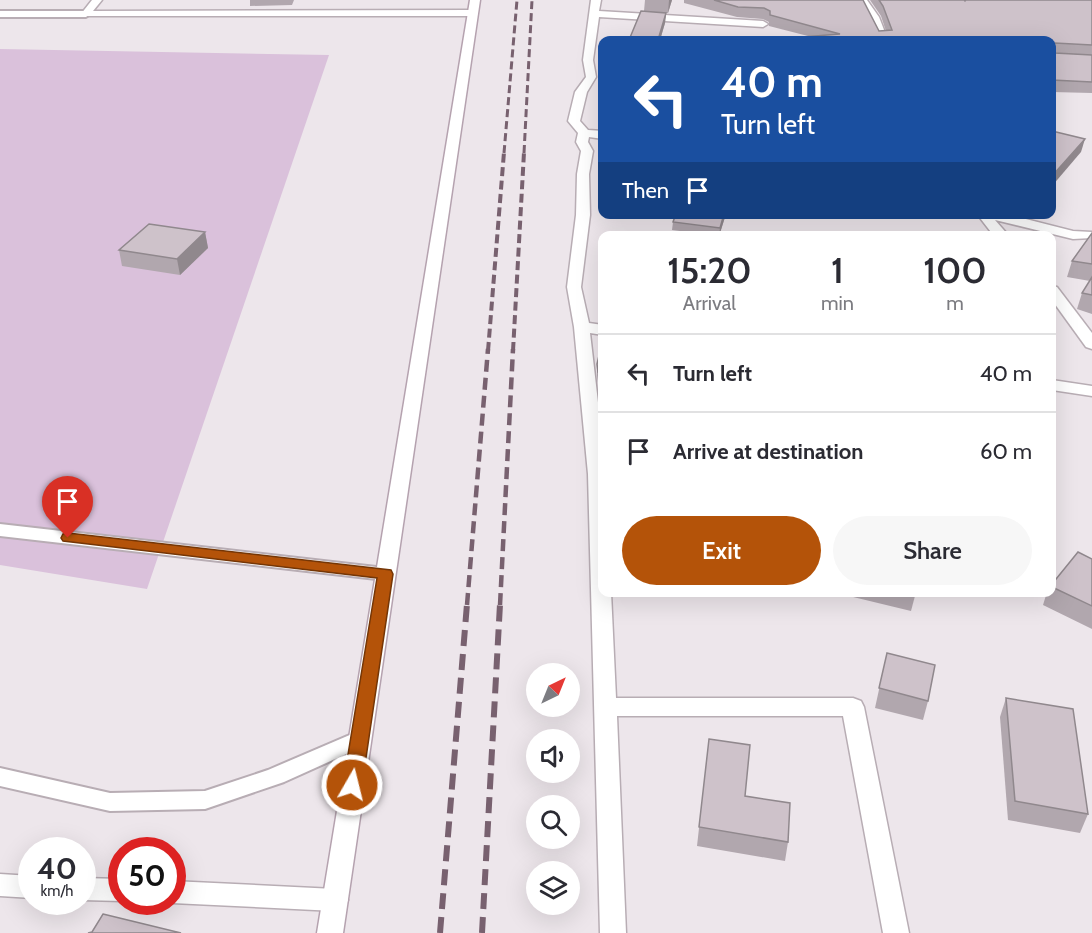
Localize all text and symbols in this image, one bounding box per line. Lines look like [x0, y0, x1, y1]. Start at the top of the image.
text: 40 m [721, 56, 823, 108]
icon: left [622, 60, 700, 138]
text: Turn left [721, 108, 815, 141]
icon: arrive [681, 174, 714, 207]
text: Then [622, 177, 669, 204]
text: 15:20 [667, 248, 752, 292]
text: 1 [831, 248, 844, 292]
text: 100 [923, 248, 987, 292]
text: Arrival [683, 291, 736, 315]
text: min [821, 291, 854, 315]
text: m [946, 291, 964, 315]
icon: left [622, 357, 655, 390]
text: Turn left [673, 360, 752, 387]
text: 40 m [980, 360, 1032, 387]
icon: arrive [622, 435, 655, 468]
text: Arrive at destination [673, 438, 863, 465]
text: 60 m [980, 438, 1032, 465]
pin [42, 476, 93, 538]
icon: arrive [51, 485, 84, 518]
button: Exit [622, 516, 821, 585]
button: Share [833, 516, 1032, 585]
north arrow [526, 663, 580, 717]
map controls [526, 663, 580, 915]
button: sound [526, 729, 580, 783]
position arrow [320, 753, 384, 817]
button: search [526, 795, 580, 849]
speed limit sign: 50 [108, 837, 186, 915]
text: 40 [37, 850, 77, 887]
button: layers [526, 861, 580, 915]
text: km/h [41, 882, 73, 900]

